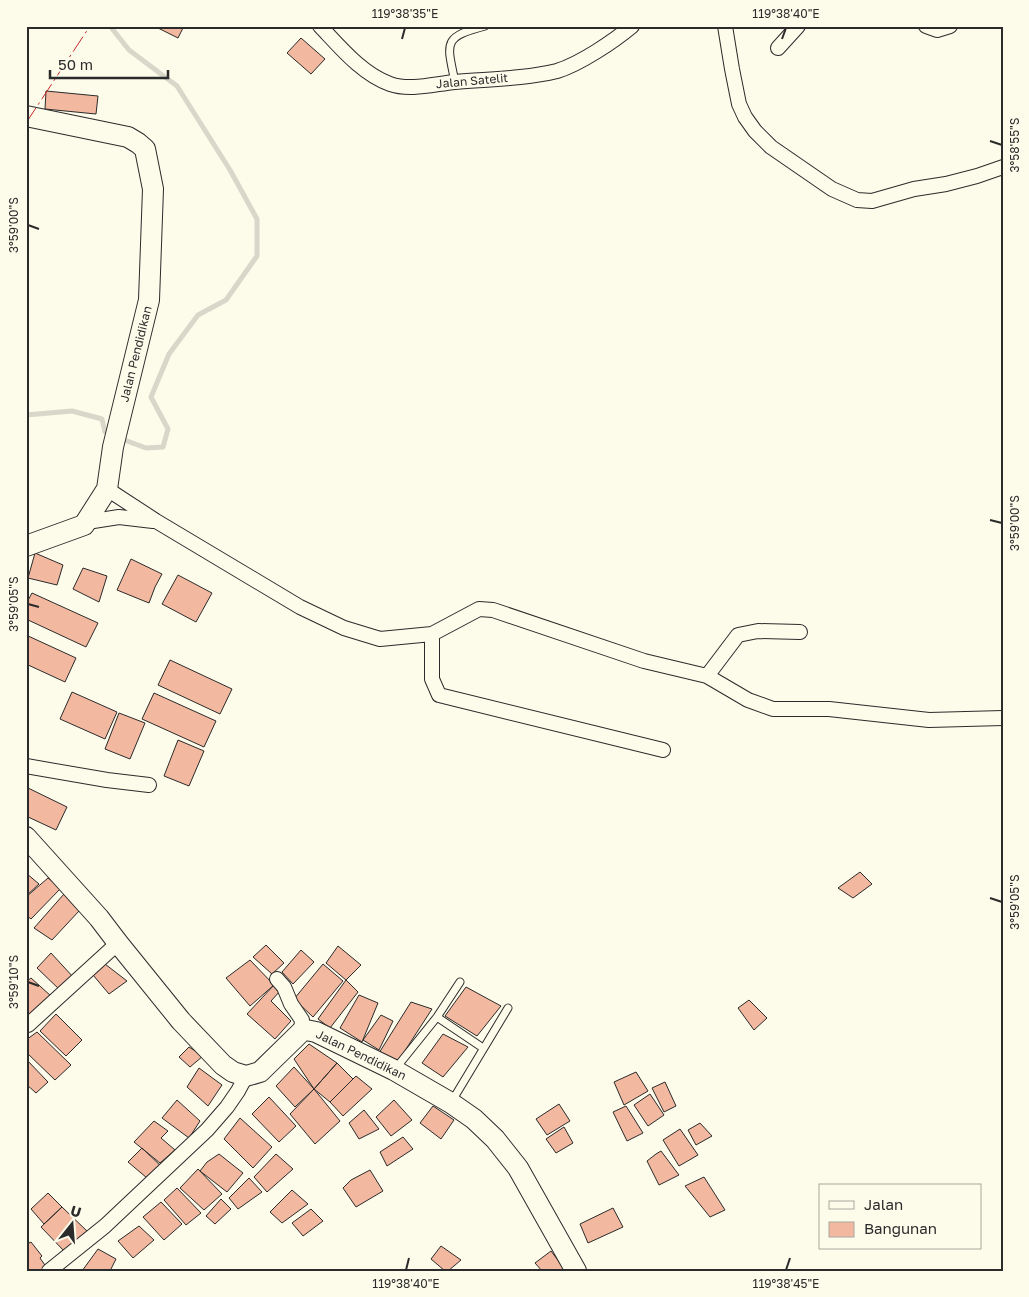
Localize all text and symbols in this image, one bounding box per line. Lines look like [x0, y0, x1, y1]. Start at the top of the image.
text: 119°38'35"E [372, 6, 438, 21]
text: 119°38'40"E [752, 6, 820, 21]
scale bar [50, 48, 168, 80]
text: 50 m [58, 55, 93, 73]
street label: Jalan Satelit [435, 70, 509, 91]
text: 3°58'55"S [1007, 117, 1022, 172]
text: 3°59'00"S [6, 197, 21, 253]
street label: Jalan Pendidikan [116, 304, 155, 404]
text: 3°59'00"S [1007, 495, 1022, 551]
text: 3°59'05"S [6, 576, 21, 632]
text: 3°59'05"S [1007, 874, 1022, 930]
text: 3°59'10"S [6, 955, 21, 1009]
street label: Jalan Pendidikan [314, 1026, 409, 1083]
legend [819, 1184, 982, 1250]
text: Jalan [864, 1195, 903, 1213]
north arrow [48, 1200, 98, 1250]
text: U [69, 1201, 83, 1221]
text: Bangunan [864, 1219, 937, 1237]
text: 119°38'40"E [372, 1276, 440, 1291]
text: 119°38'45"E [753, 1276, 819, 1291]

